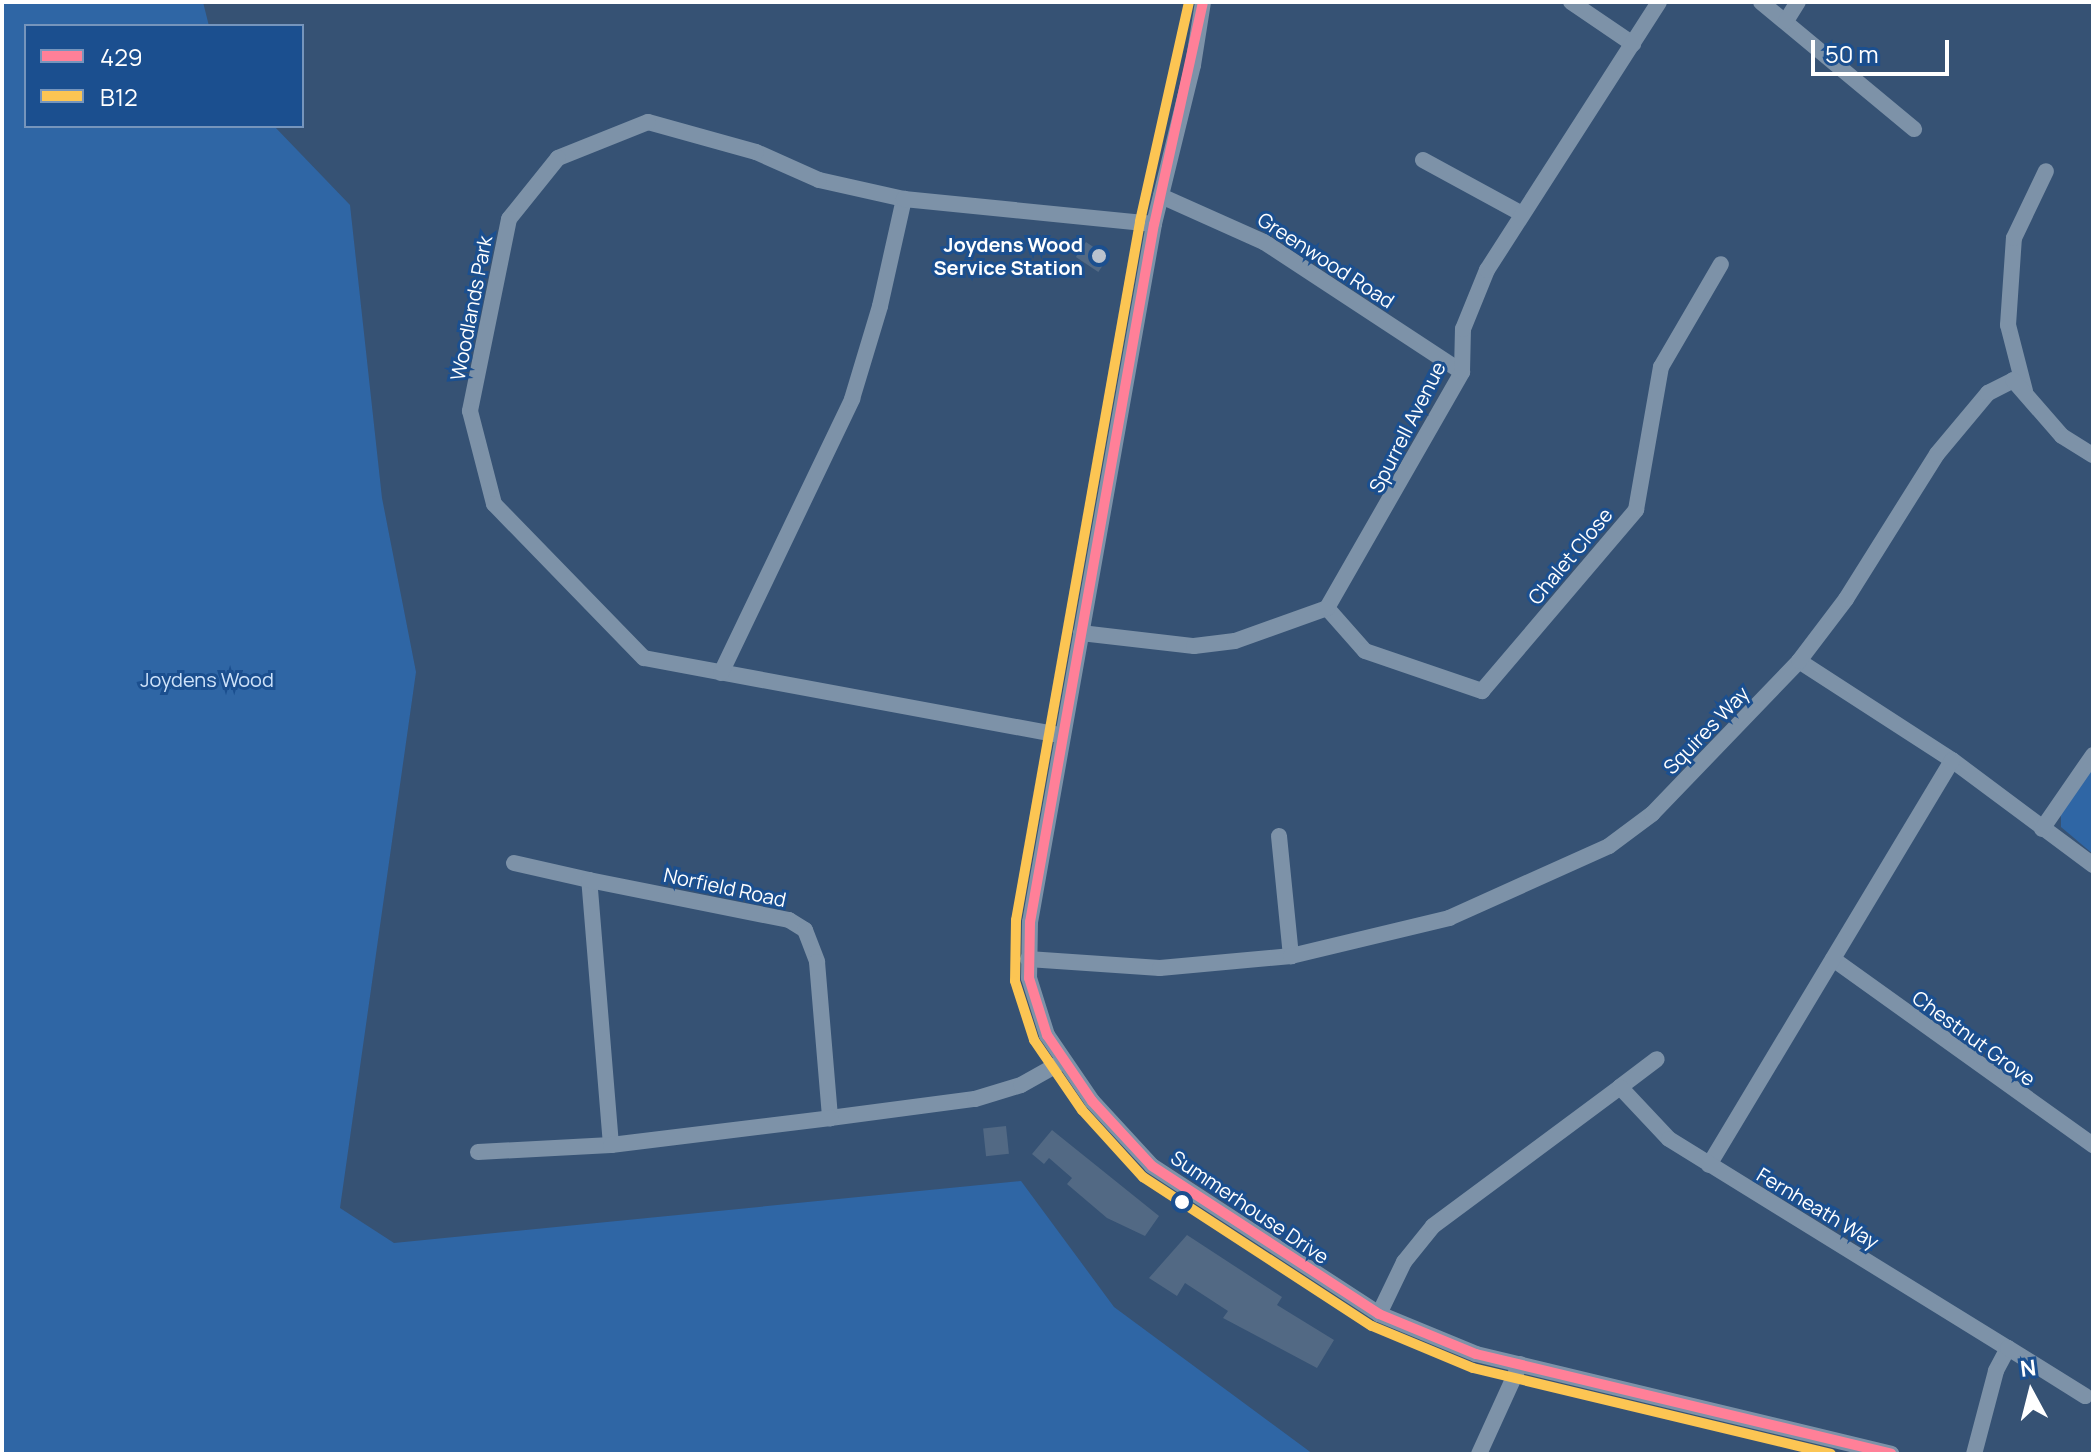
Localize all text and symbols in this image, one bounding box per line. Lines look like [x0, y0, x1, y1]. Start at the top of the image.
legend [24, 24, 304, 128]
scale bar [1815, 24, 1953, 74]
text: 50 m [1825, 37, 1879, 70]
text: 429 [100, 40, 143, 73]
text: B12 [100, 80, 138, 113]
street label: Greenwood Road [1253, 207, 1399, 313]
place label: Joydens Wood Service Station [933, 232, 1083, 279]
street label: Woodlands Park [445, 234, 497, 382]
marker: Joydens Wood Service Station [1090, 247, 1108, 265]
street label: Spurrell Avenue [1364, 358, 1450, 496]
street label: Chalet Close [1523, 503, 1617, 609]
park label: Joydens Wood [140, 667, 274, 691]
street label: Squires Way [1658, 681, 1754, 779]
street label: Norfield Road [662, 862, 788, 912]
street label: Chestnut Grove [1908, 985, 2040, 1091]
street label: Summerhouse Drive [1166, 1145, 1334, 1269]
street label: Fernheath Way [1753, 1162, 1883, 1254]
unlabelled marker [1174, 1194, 1190, 1210]
north arrow [1991, 1352, 2071, 1432]
text: N [2018, 1352, 2038, 1384]

